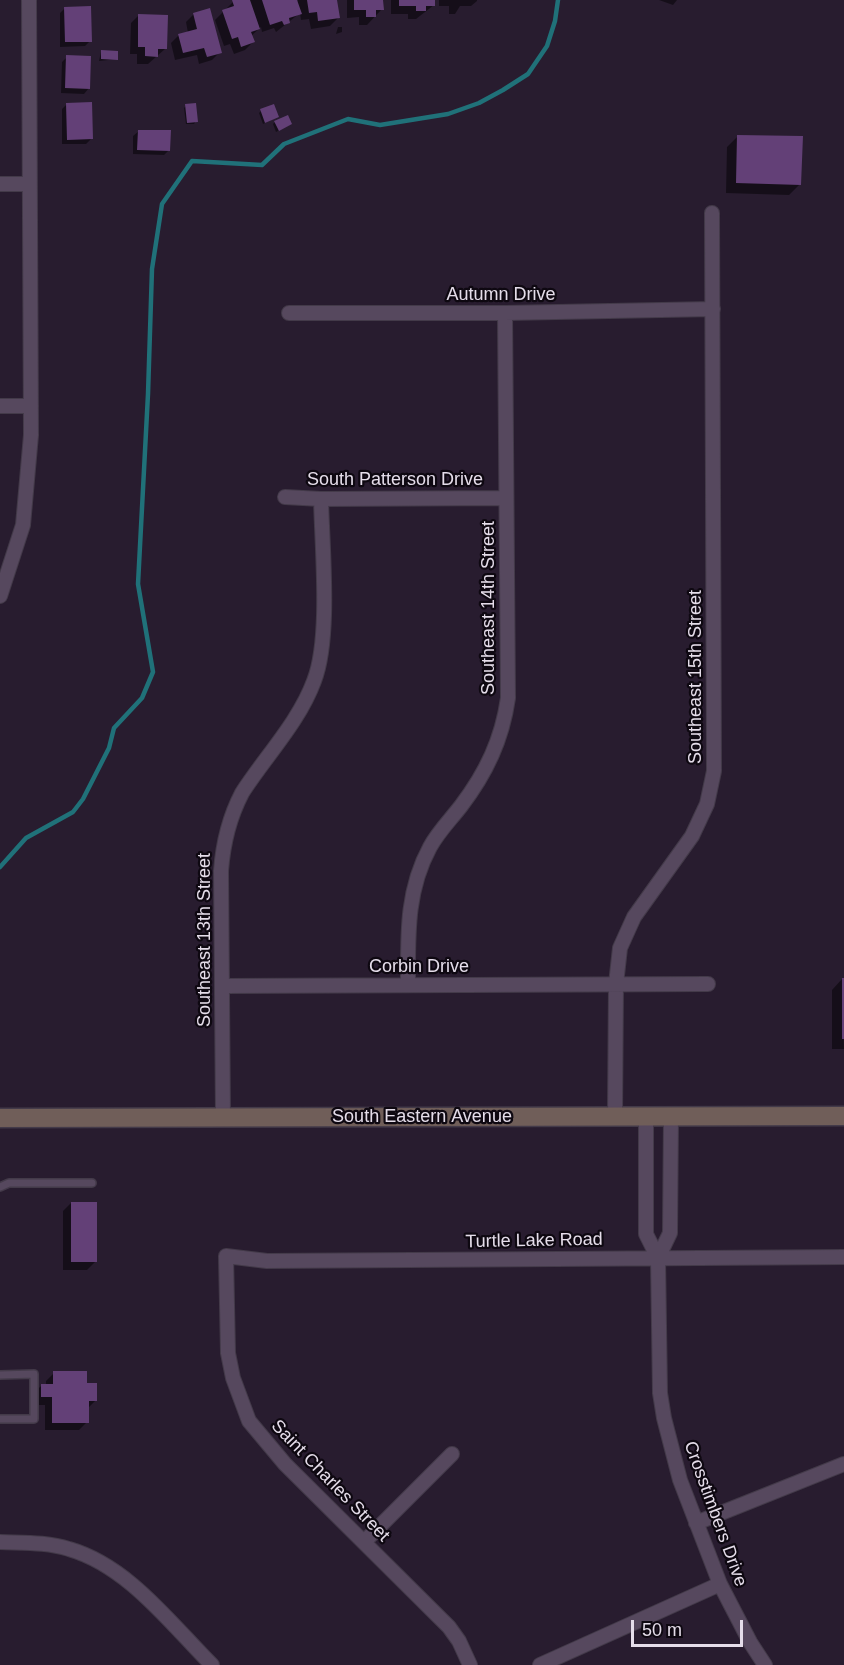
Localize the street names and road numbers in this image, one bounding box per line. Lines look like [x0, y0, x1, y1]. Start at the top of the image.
street label: Autumn Drive [446, 284, 556, 306]
street label: South Patterson Drive [307, 469, 483, 491]
street label: Southeast 14th Street [478, 521, 500, 695]
street label: Southeast 15th Street [685, 590, 707, 764]
street label: Southeast 13th Street [194, 853, 216, 1027]
street label: Corbin Drive [369, 956, 469, 978]
street label: South Eastern Avenue [332, 1106, 512, 1128]
street label: Turtle Lake Road [465, 1229, 603, 1253]
street label: Saint Charles Street [266, 1416, 394, 1546]
street label: Crosstimbers Drive [679, 1438, 751, 1590]

